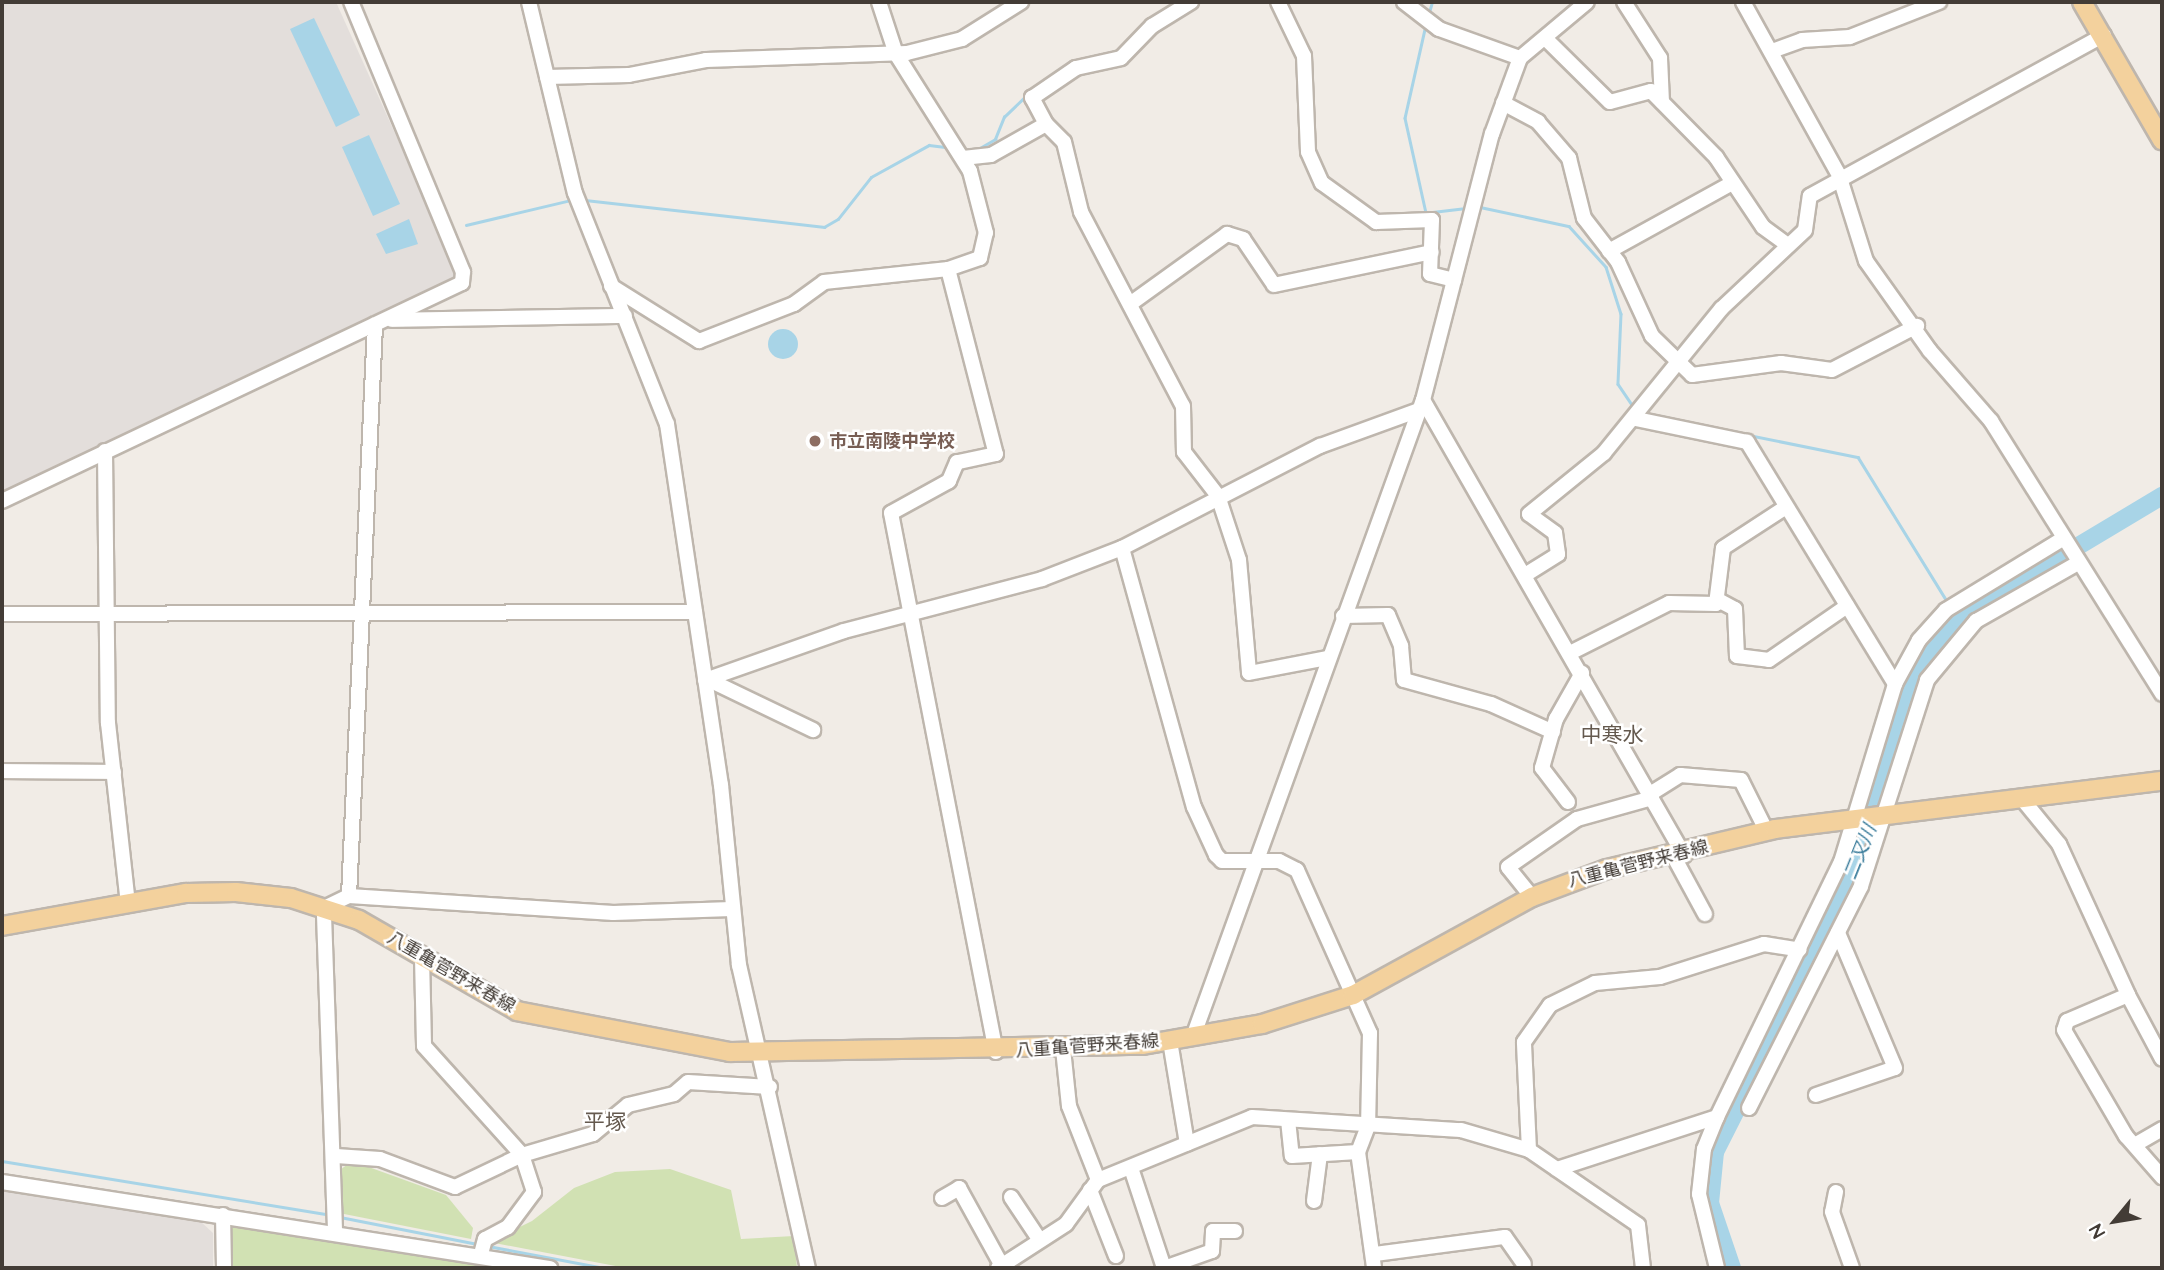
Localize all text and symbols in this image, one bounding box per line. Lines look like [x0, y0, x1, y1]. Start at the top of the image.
place label: 市立南陵中学校 [829, 430, 955, 452]
marker: 市立南陵中学校 [807, 433, 823, 449]
district label: 中寒水 [1581, 721, 1643, 747]
water label: 二又川 [1839, 821, 1881, 883]
street label: 八重亀菅野来春線 [1566, 836, 1710, 892]
street label: 八重亀菅野来春線 [383, 927, 519, 1017]
street label: 八重亀菅野来春線 [1014, 1030, 1160, 1062]
district label: 平塚 [584, 1108, 626, 1134]
north arrow [2080, 1186, 2150, 1256]
text: N [2083, 1219, 2111, 1244]

